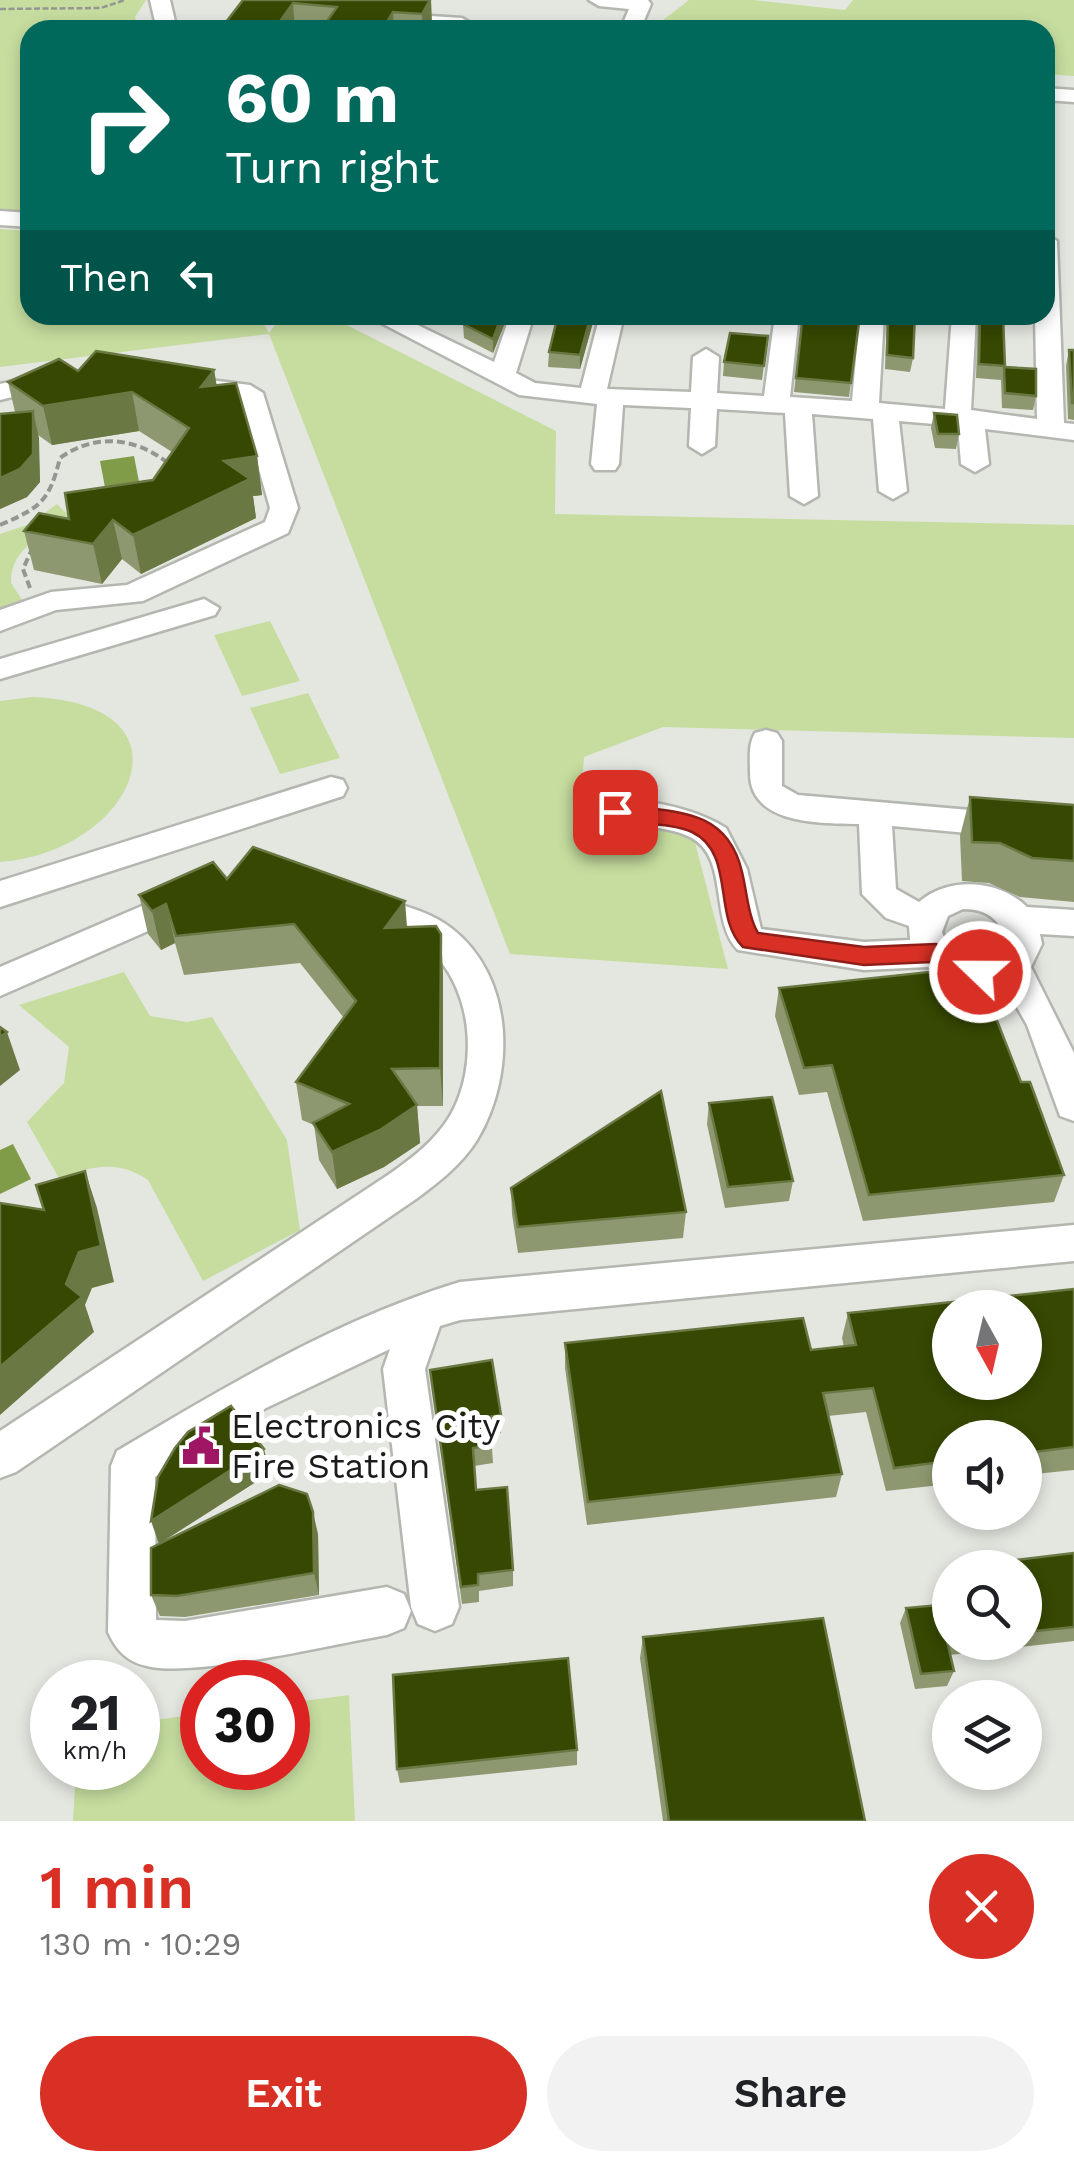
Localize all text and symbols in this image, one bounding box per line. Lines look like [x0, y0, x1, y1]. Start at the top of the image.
text: 60 m [225, 57, 399, 139]
icon: right [60, 60, 190, 190]
text: Turn right [225, 141, 439, 194]
icon: left [171, 250, 226, 305]
text: Then [60, 256, 151, 300]
pin [573, 770, 658, 855]
icon: arrive [588, 785, 643, 840]
position arrow [928, 920, 1032, 1024]
north arrow [932, 1290, 1042, 1400]
map controls [932, 1290, 1042, 1790]
place label: Electronics City Fire Station [231, 1405, 500, 1487]
button: sound [932, 1420, 1042, 1530]
public building icon: Electronics City Fire Station [180, 1425, 222, 1467]
button: search [932, 1550, 1042, 1660]
speed limit sign: 30 [180, 1660, 310, 1790]
button: layers [932, 1680, 1042, 1790]
text: 21 [69, 1683, 121, 1742]
text: km/h [63, 1736, 127, 1765]
text: 1 min [40, 1852, 194, 1923]
button: close [929, 1854, 1034, 1959]
text: 130 m · 10:29 [40, 1925, 241, 1963]
button: Exit [40, 2036, 527, 2151]
button: Share [547, 2036, 1034, 2151]

